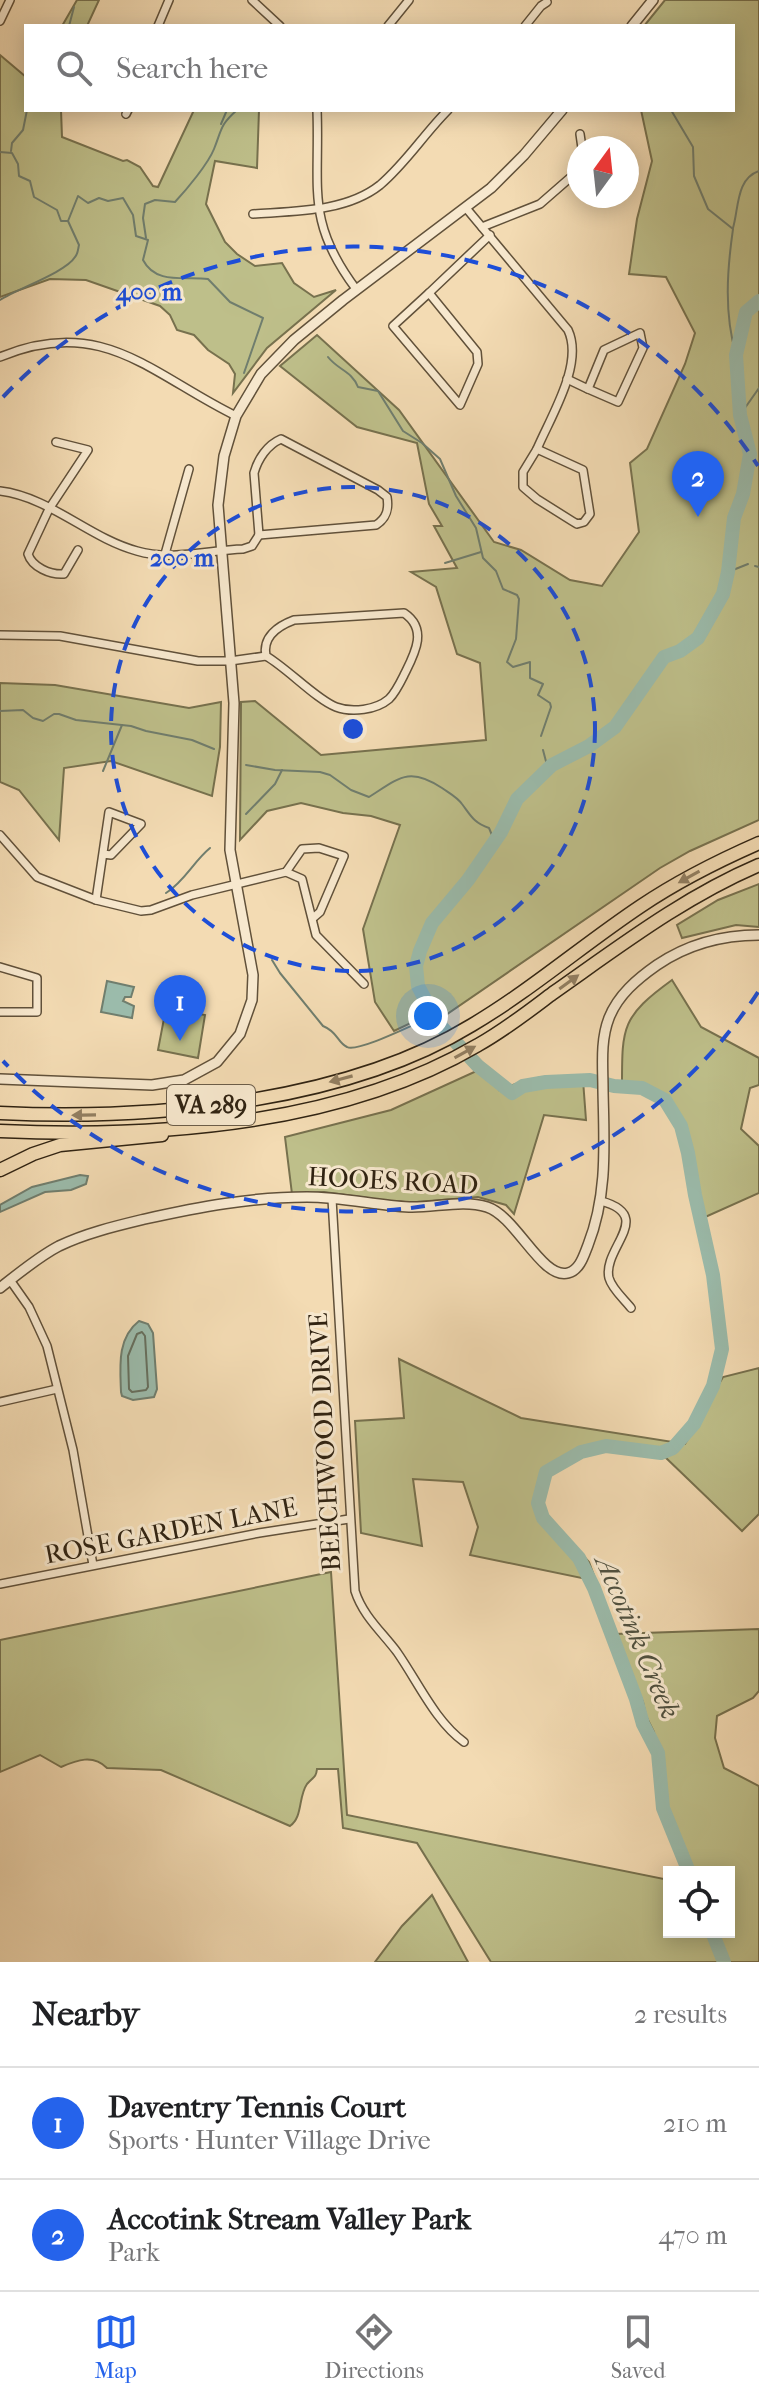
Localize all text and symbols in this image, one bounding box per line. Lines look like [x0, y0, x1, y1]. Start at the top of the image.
search box [24, 24, 735, 112]
icon: search [52, 46, 96, 90]
text: Search here [116, 51, 268, 86]
north arrow [567, 136, 639, 208]
text: 400 m [115, 278, 183, 307]
pin: 2 [672, 451, 724, 517]
text: 200 m [150, 544, 215, 572]
centre of rings [339, 715, 367, 743]
one-way arrow [677, 870, 700, 884]
pin: 1 [154, 975, 206, 1041]
one-way arrow [559, 975, 580, 990]
your location [408, 996, 448, 1036]
one-way arrow [454, 1045, 477, 1059]
one-way arrow [328, 1073, 352, 1086]
road number: VA 289 [167, 1085, 255, 1125]
one-way arrow [71, 1109, 96, 1121]
street label: HOOES ROAD [307, 1161, 479, 1201]
street label: BEECHWOOD DRIVE [303, 1312, 347, 1572]
street label: ROSE GARDEN LANE [42, 1491, 300, 1571]
water label: Accotink Creek [588, 1548, 687, 1723]
map controls [663, 1866, 735, 1938]
button: locate [663, 1866, 735, 1938]
text: Nearby [32, 1994, 139, 2034]
text: 2 results [634, 1999, 727, 2030]
text: Daventry Tennis Court [108, 2090, 406, 2125]
text: 1 [53, 2108, 63, 2139]
text: 210 m [663, 2108, 727, 2139]
text: Sports · Hunter Village Drive [108, 2125, 431, 2156]
text: Accotink Stream Valley Park [108, 2202, 471, 2237]
text: 2 [51, 2220, 65, 2251]
text: 470 m [658, 2220, 727, 2251]
text: Park [108, 2237, 160, 2268]
tab: Map [94, 2310, 138, 2384]
tab: Directions [325, 2310, 424, 2384]
tab: Saved [611, 2310, 665, 2384]

